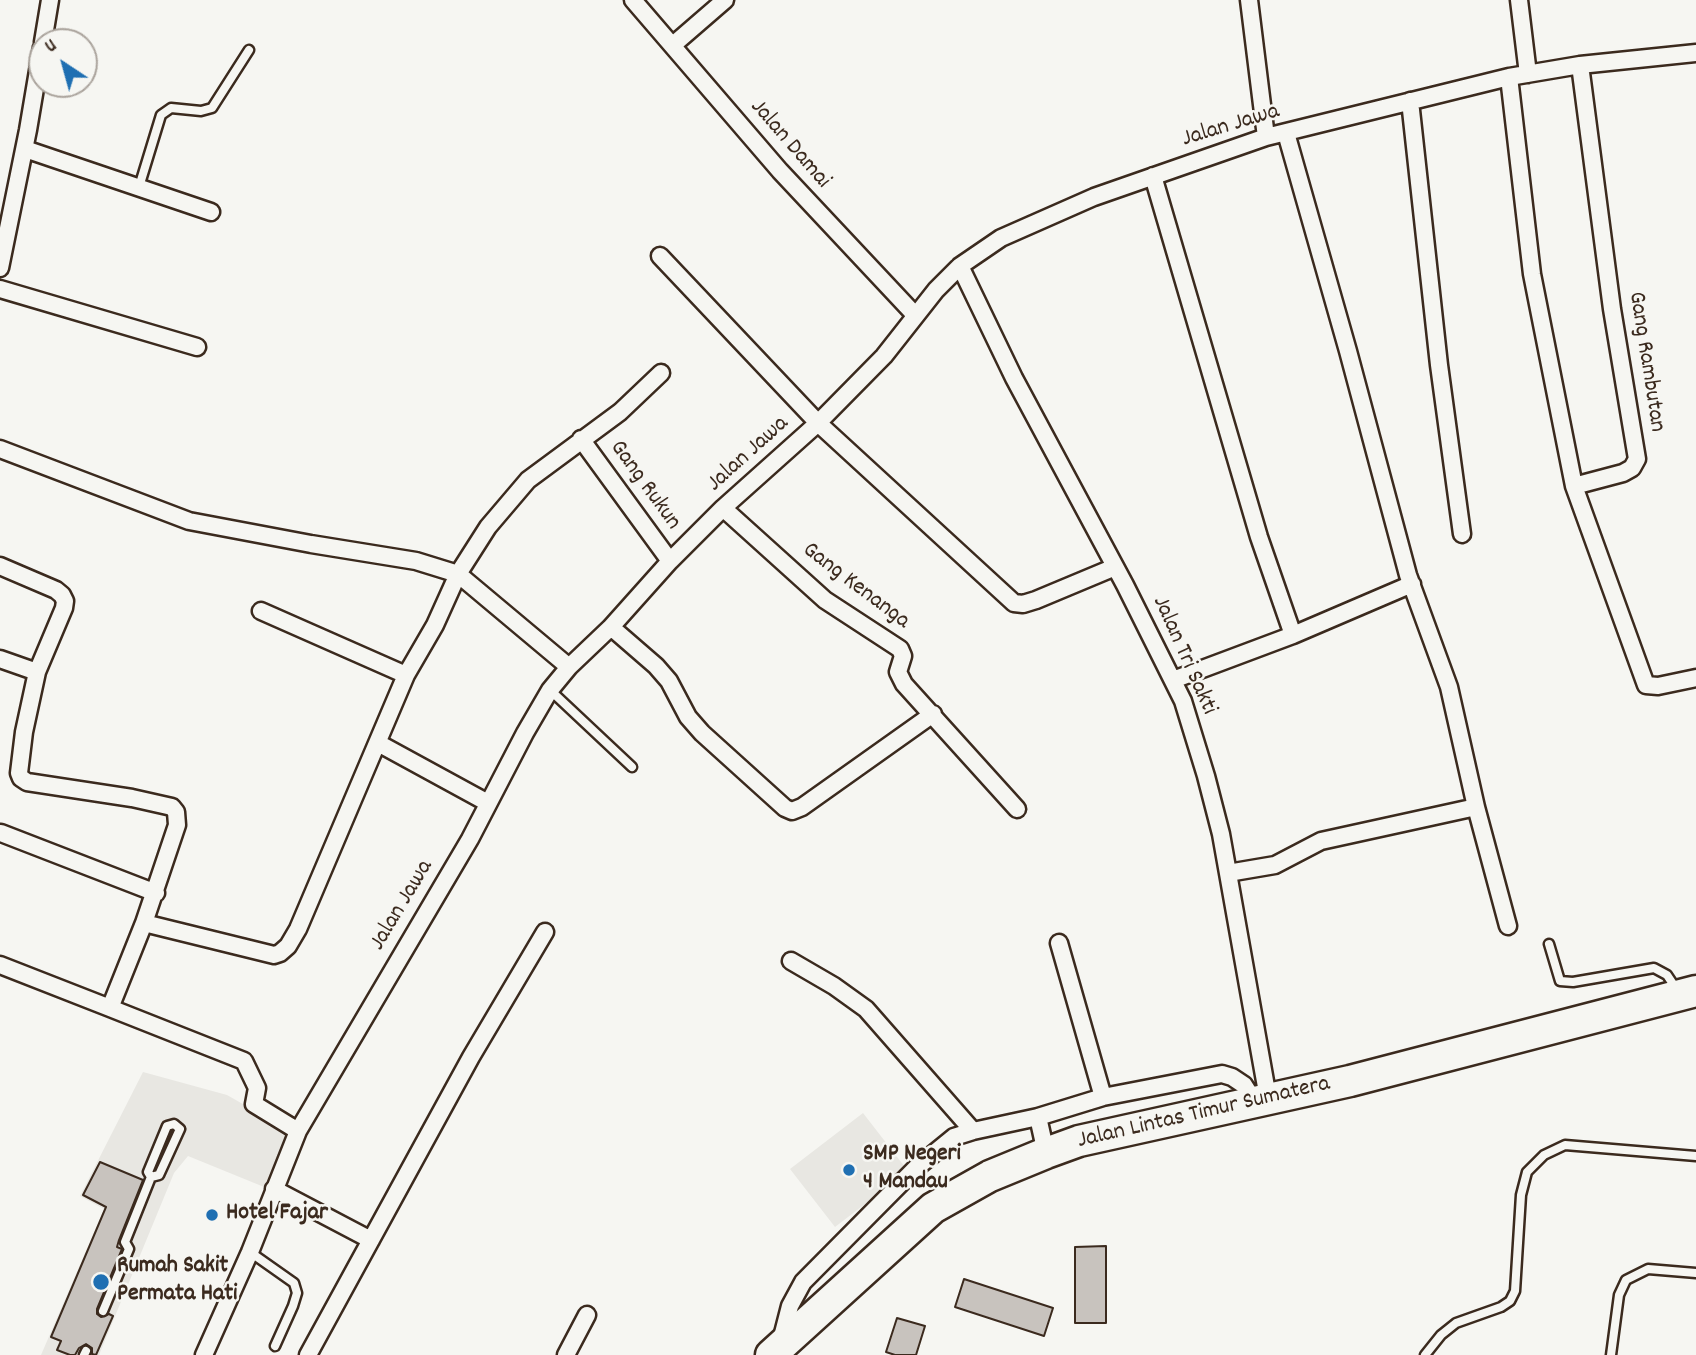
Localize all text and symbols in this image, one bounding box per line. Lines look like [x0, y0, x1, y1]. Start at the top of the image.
north arrow [28, 28, 98, 98]
text: U [40, 34, 63, 61]
street label: Jalan Damai [742, 94, 836, 196]
street label: Jalan Jawa [1179, 99, 1283, 155]
street label: Gang Rambutan [1620, 290, 1670, 434]
street label: Jalan Jawa [702, 411, 796, 499]
street label: Gang Rukun [602, 436, 686, 536]
street label: Gang Kenanga [795, 537, 915, 637]
street label: Jalan Tri Sakti [1144, 592, 1222, 720]
street label: Jalan Jawa [365, 856, 441, 956]
street label: Jalan Lintas Timur Sumatera [1075, 1071, 1333, 1157]
place label: SMP Negeri 4 Mandau [863, 1142, 961, 1198]
marker: SMP Negeri 4 Mandau [841, 1162, 857, 1178]
place label: Hotel Fajar [226, 1201, 328, 1229]
marker: Hotel Fajar [204, 1207, 220, 1223]
place label: Rumah Sakit Permata Hati [117, 1254, 238, 1310]
marker: Rumah Sakit Permata Hati [91, 1272, 111, 1292]

